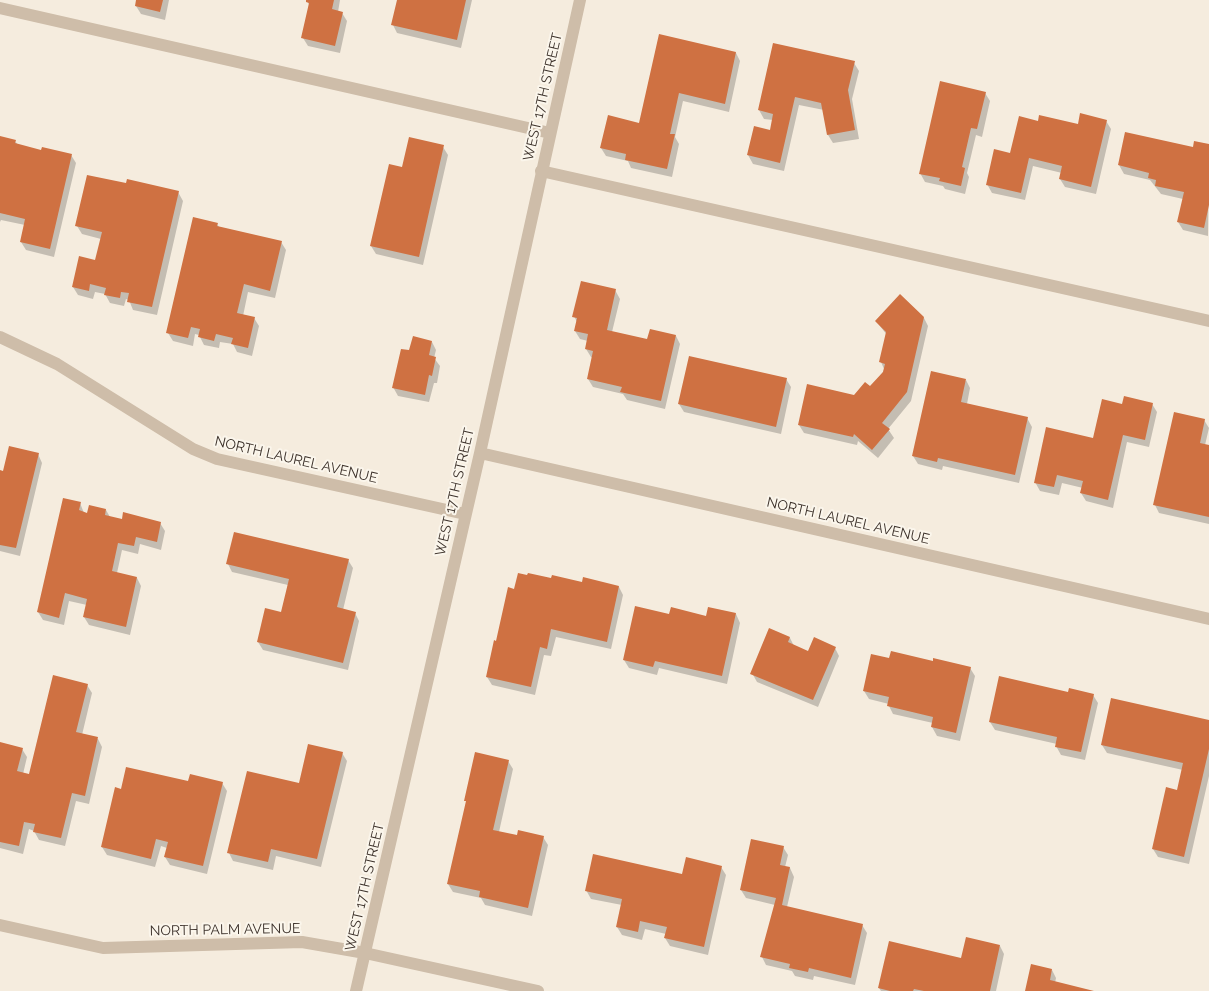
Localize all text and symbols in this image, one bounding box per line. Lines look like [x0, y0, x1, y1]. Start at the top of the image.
street label: WEST 17TH STREET [520, 31, 566, 163]
street label: WEST 17TH STREET [432, 426, 478, 558]
street label: NORTH LAUREL AVENUE [213, 433, 379, 487]
street label: NORTH LAUREL AVENUE [765, 494, 931, 548]
street label: WEST 17TH STREET [342, 821, 388, 953]
street label: NORTH PALM AVENUE [149, 920, 301, 940]

